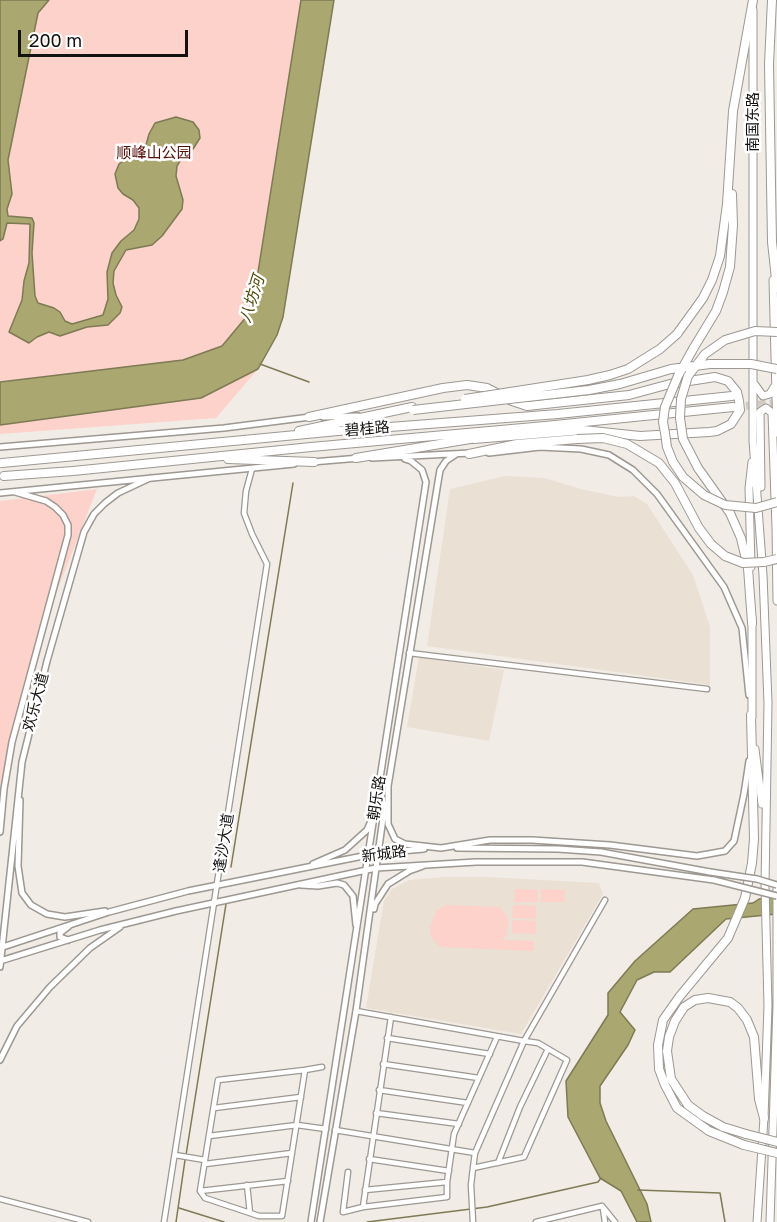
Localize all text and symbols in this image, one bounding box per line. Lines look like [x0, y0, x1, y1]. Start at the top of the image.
scale bar [21, 18, 190, 56]
text: 200 m [29, 29, 82, 51]
street label: 南国东路 [744, 92, 762, 152]
park label: 顺峰山公园 [117, 144, 191, 162]
water label: 八坊河 [235, 273, 269, 325]
street label: 碧桂路 [344, 418, 390, 440]
street label: 欢乐大道 [20, 671, 52, 733]
street label: 朝乐路 [365, 774, 389, 822]
street label: 逢沙大道 [210, 812, 238, 874]
street label: 新城路 [361, 842, 407, 866]

